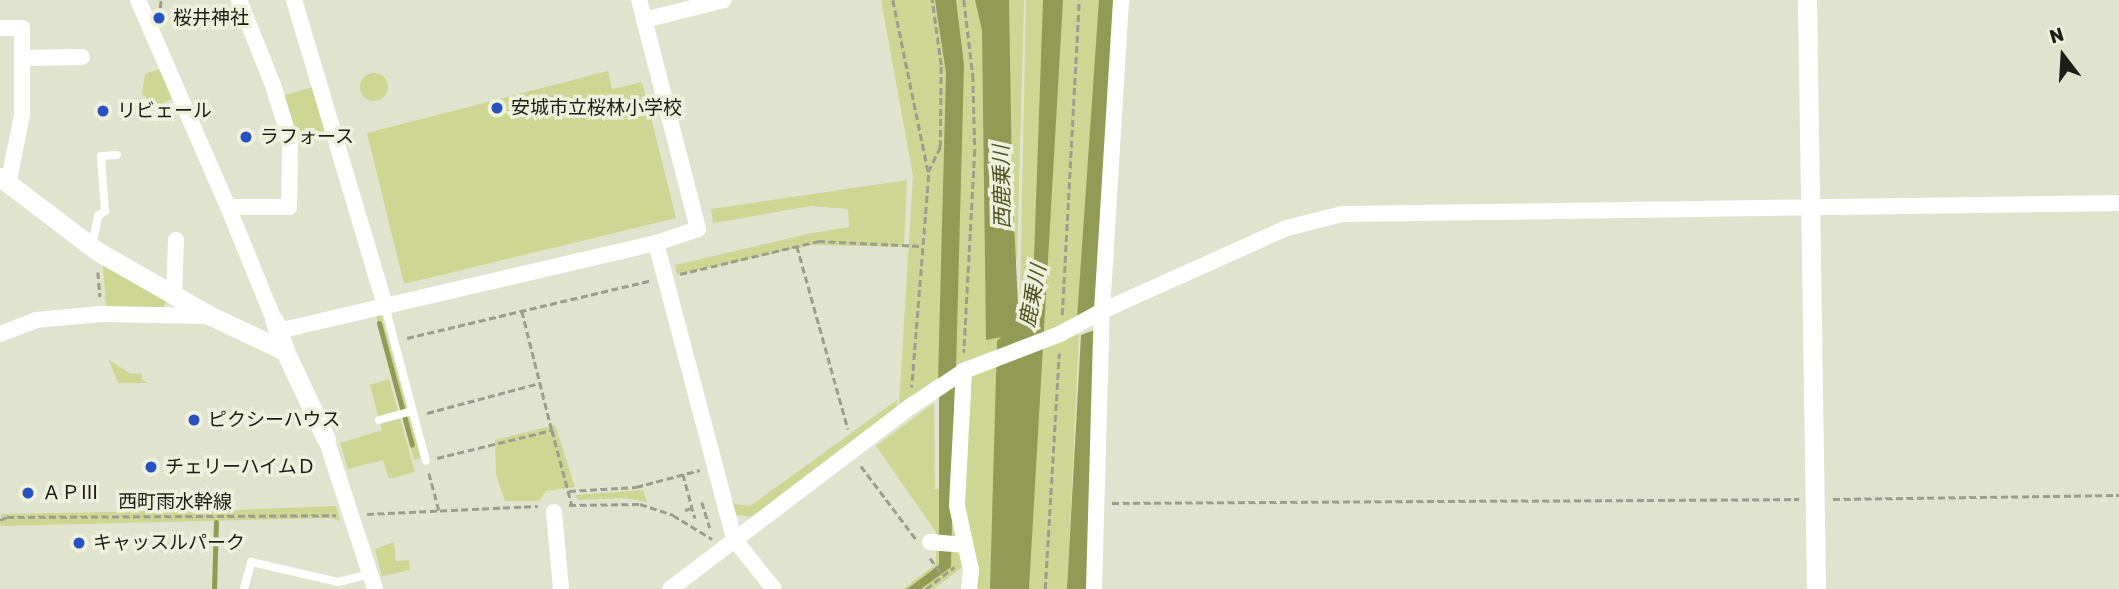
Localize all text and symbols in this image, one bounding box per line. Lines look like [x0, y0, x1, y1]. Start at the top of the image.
place label: 桜井神社 [173, 7, 249, 29]
marker: 桜井神社 [151, 10, 167, 26]
north arrow [2028, 21, 2098, 91]
text: N [2047, 22, 2067, 48]
place label: 安城市立桜林小学校 [511, 97, 682, 119]
place label: リビェール [117, 100, 212, 122]
marker: 安城市立桜林小学校 [489, 100, 505, 116]
marker: リビェール [95, 103, 111, 119]
place label: ラフォース [260, 126, 355, 148]
marker: ラフォース [238, 129, 254, 145]
water label: 西鹿乗川 [989, 145, 1015, 229]
water label: 鹿乗川 [1015, 263, 1051, 329]
place label: ピクシーハウス [208, 409, 341, 431]
marker: ピクシーハウス [186, 412, 202, 428]
place label: チェリーハイムＤ [165, 456, 317, 478]
marker: チェリーハイムＤ [143, 459, 159, 475]
place label: ＡＰⅢ [42, 482, 99, 504]
marker: ＡＰⅢ [20, 485, 36, 501]
street label: 西町雨水幹線 [118, 491, 232, 513]
place label: キャッスルパーク [93, 532, 245, 554]
marker: キャッスルパーク [71, 535, 87, 551]

